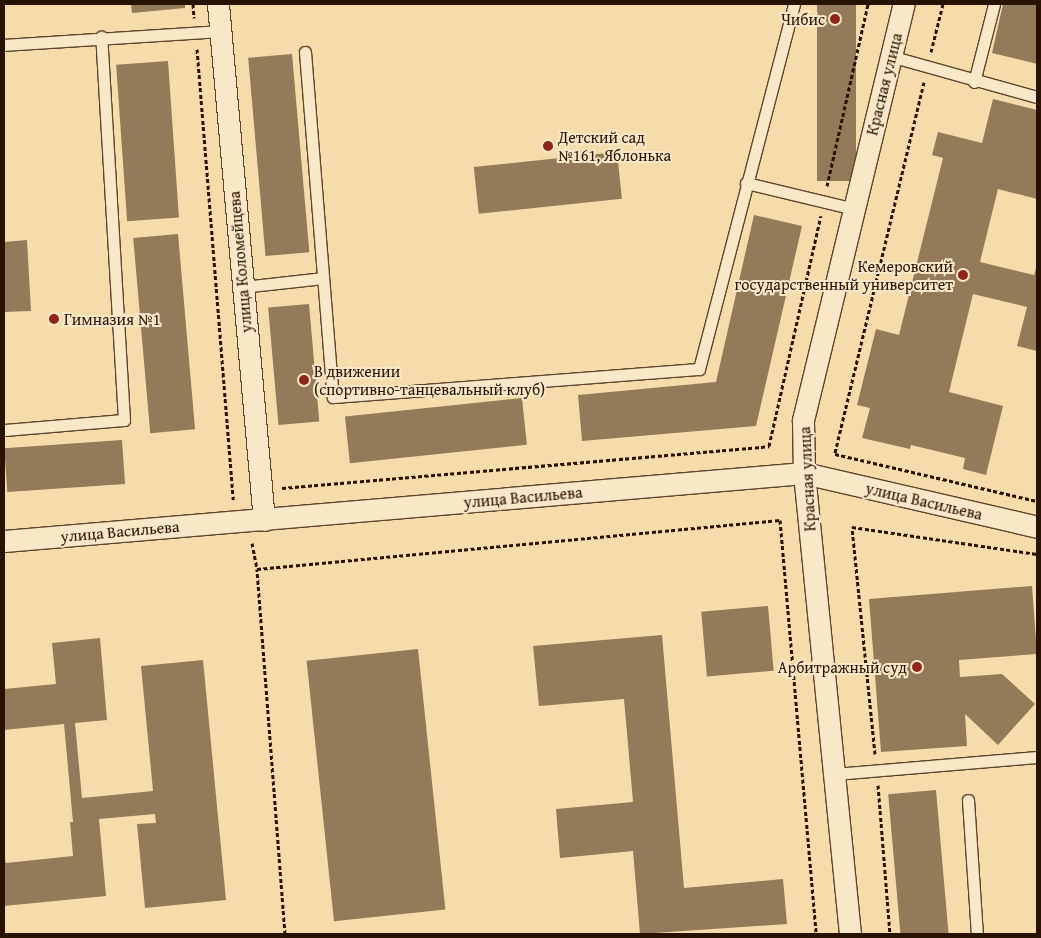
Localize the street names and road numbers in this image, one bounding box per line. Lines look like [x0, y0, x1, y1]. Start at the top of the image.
street label: Красная улица [862, 31, 906, 137]
street label: улица Коломейцева [224, 190, 256, 334]
street label: Красная улица [795, 426, 819, 532]
street label: улица Васильева [864, 478, 984, 524]
street label: улица Васильева [463, 482, 583, 512]
street label: улица Васильева [60, 516, 180, 546]

